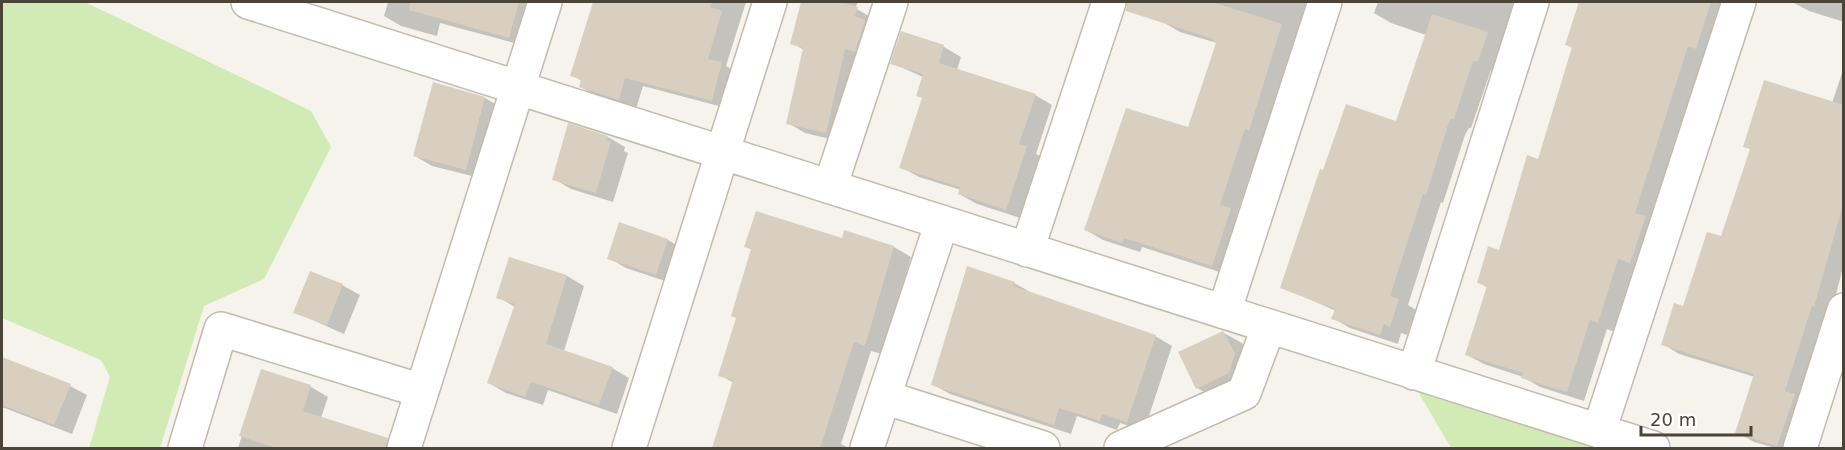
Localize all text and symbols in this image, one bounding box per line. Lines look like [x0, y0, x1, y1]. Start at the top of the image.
scale bar [1641, 399, 1750, 437]
text: 20 m [1650, 409, 1696, 430]

